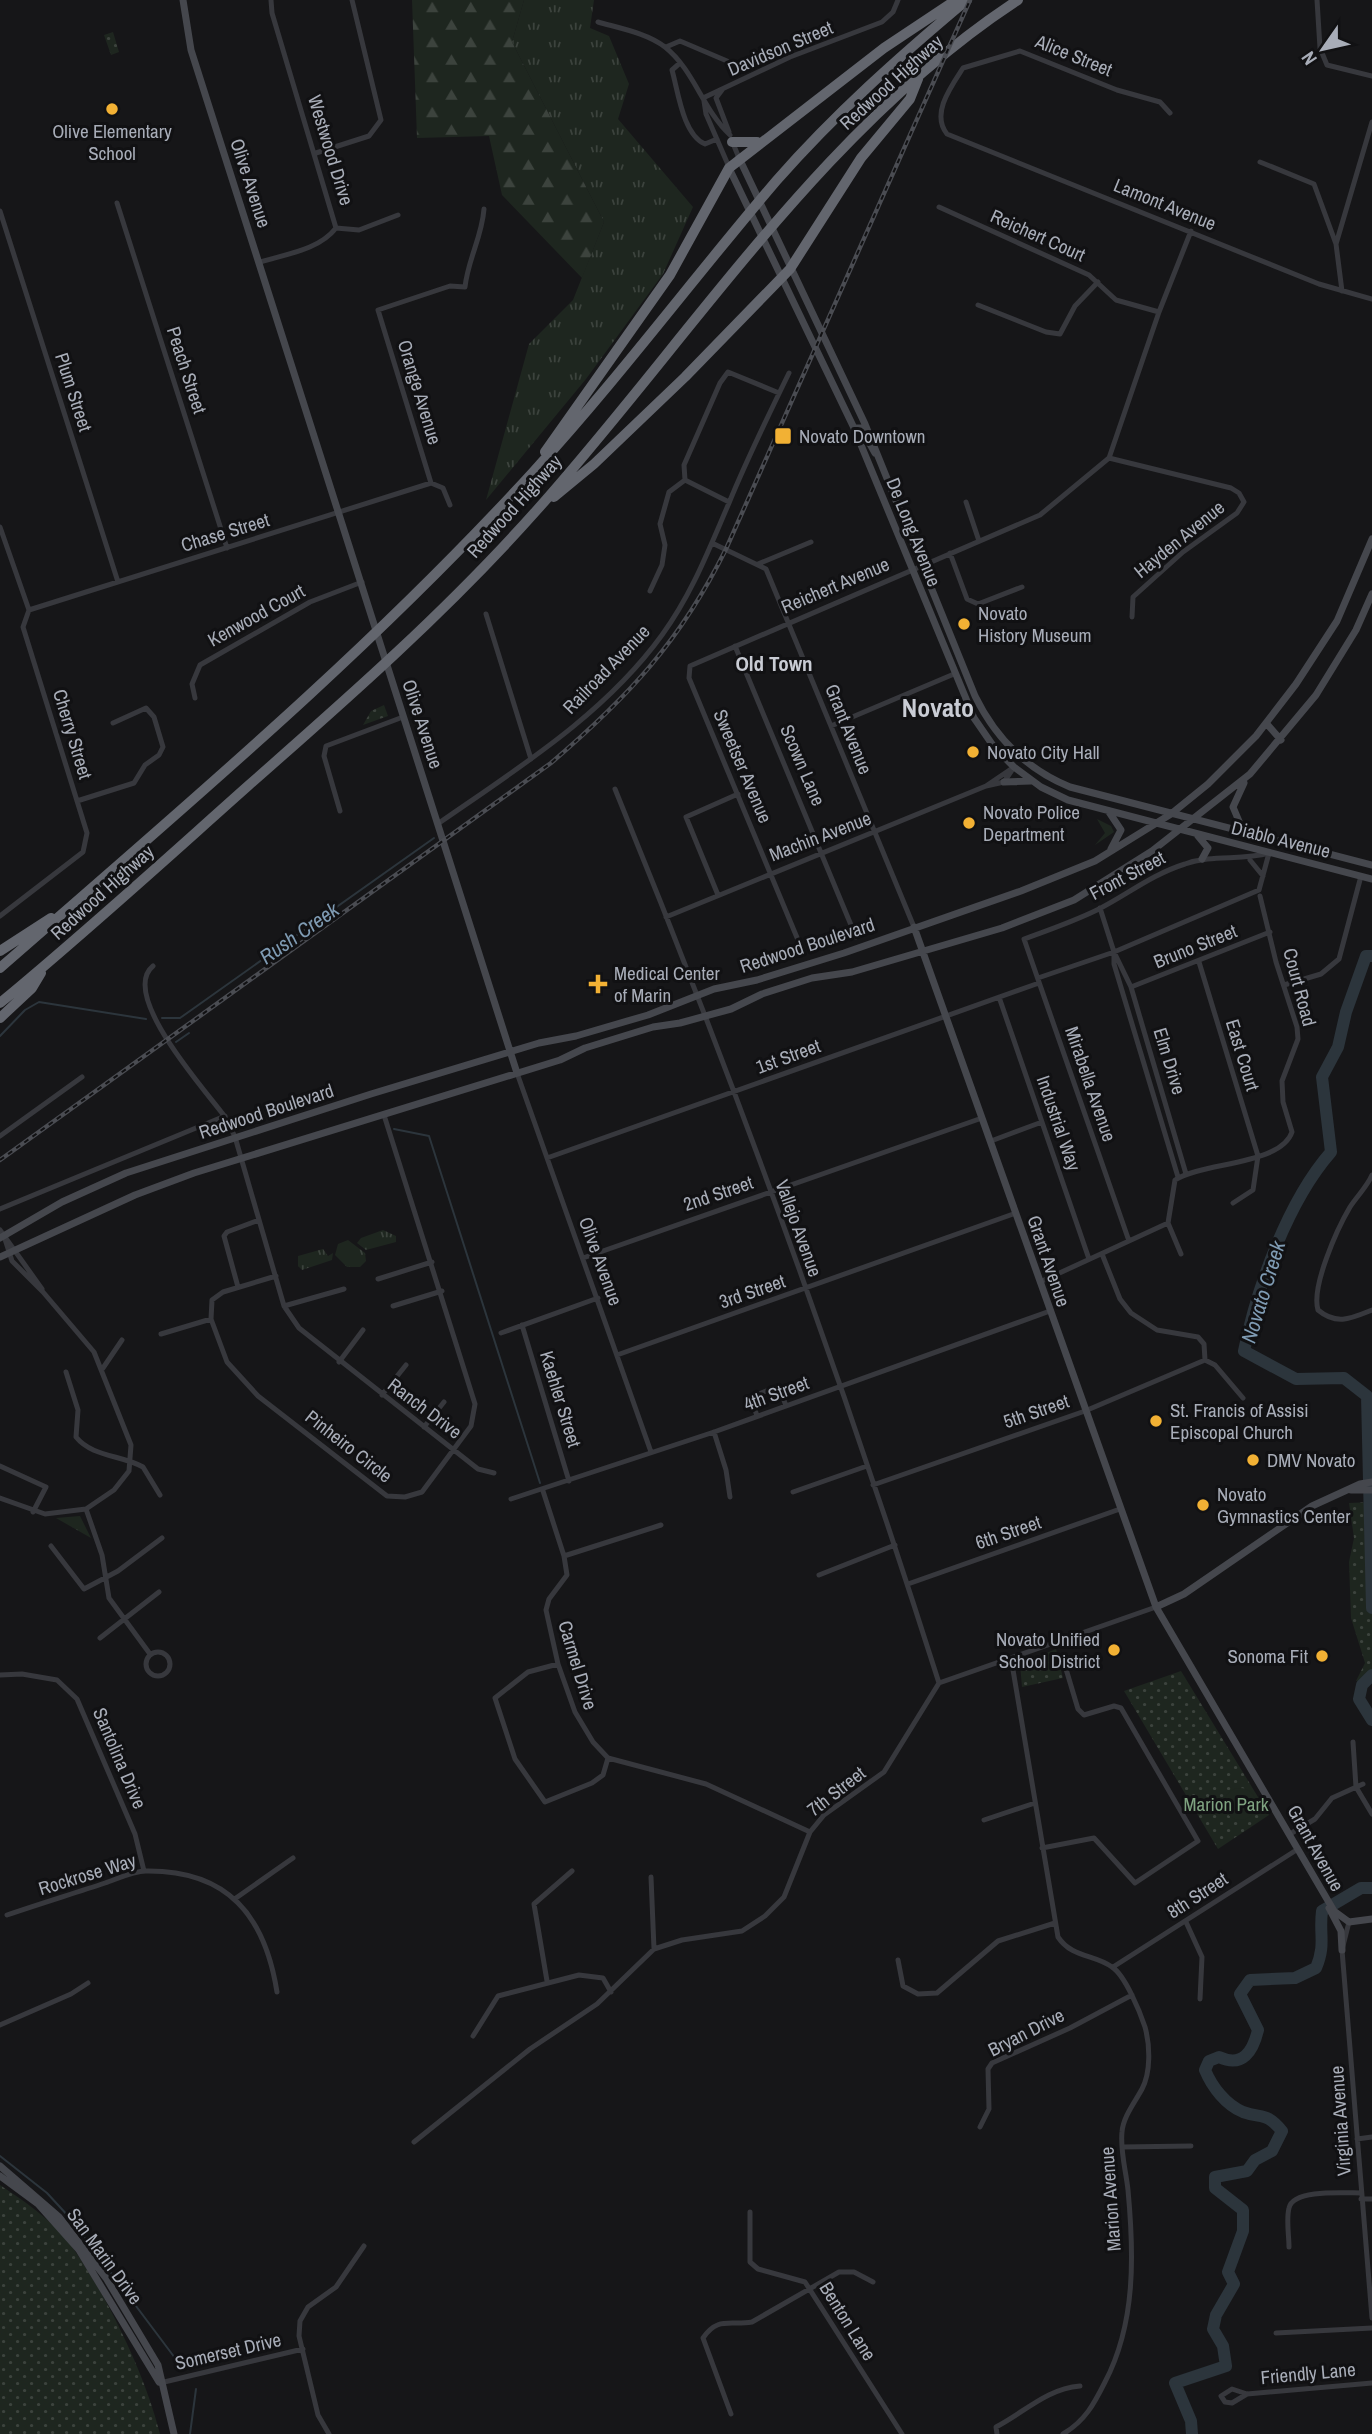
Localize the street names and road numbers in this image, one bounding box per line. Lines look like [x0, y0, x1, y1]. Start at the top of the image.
street label: Davidson Street [723, 14, 837, 82]
street label: Alice Street [1031, 27, 1117, 82]
street label: Redwood Highway [834, 28, 948, 135]
street label: Westwood Drive [302, 92, 360, 208]
street label: Olive Avenue [224, 135, 278, 231]
street label: Lamont Avenue [1110, 172, 1220, 236]
street label: Reichert Court [986, 203, 1090, 268]
street label: Peach Street [161, 323, 213, 417]
street label: Orange Avenue [392, 337, 448, 447]
street label: Plum Street [49, 349, 99, 435]
street label: Redwood Highway [461, 449, 568, 563]
street label: De Long Avenue [880, 474, 948, 590]
street label: Hayden Avenue [1128, 494, 1230, 584]
street label: Chase Street [178, 506, 273, 558]
street label: Reichert Avenue [777, 551, 893, 619]
street label: Kenwood Court [203, 577, 310, 652]
street label: Railroad Avenue [557, 619, 655, 719]
street label: Olive Avenue [396, 676, 450, 772]
street label: Grant Avenue [819, 680, 879, 778]
street label: Cherry Street [47, 686, 99, 783]
street label: Sweetser Avenue [707, 705, 779, 827]
street label: Scown Lane [774, 720, 832, 810]
street label: Machin Avenue [765, 805, 875, 867]
street label: Diablo Avenue [1229, 814, 1333, 864]
street label: Redwood Highway [45, 838, 159, 945]
street label: Front Street [1085, 844, 1170, 906]
street label: Redwood Boulevard [736, 911, 878, 979]
street label: Bruno Street [1150, 917, 1241, 974]
street label: Court Road [1277, 945, 1323, 1029]
street label: East Court [1220, 1016, 1266, 1095]
street label: Mirabella Avenue [1059, 1023, 1123, 1145]
street label: Elm Drive [1148, 1024, 1192, 1098]
street label: 1st Street [752, 1032, 824, 1080]
street label: Industrial Way [1031, 1072, 1087, 1174]
street label: Redwood Boulevard [195, 1077, 337, 1145]
street label: 2nd Street [680, 1169, 757, 1217]
street label: Vallejo Avenue [769, 1176, 829, 1280]
street label: Grant Avenue [1021, 1212, 1077, 1310]
street label: Olive Avenue [573, 1213, 629, 1309]
street label: 3rd Street [715, 1267, 789, 1314]
street label: Kaehler Street [534, 1348, 588, 1451]
street label: 4th Street [740, 1369, 813, 1417]
street label: Ranch Drive [383, 1372, 467, 1444]
street label: 5th Street [1000, 1387, 1073, 1434]
street label: Pinheiro Circle [300, 1404, 398, 1488]
street label: 6th Street [972, 1508, 1045, 1555]
street label: Carmel Drive [552, 1617, 604, 1713]
street label: Santolina Drive [87, 1703, 153, 1813]
street label: 7th Street [801, 1760, 871, 1822]
street label: Grant Avenue [1282, 1800, 1350, 1896]
street label: Rockrose Way [35, 1847, 139, 1901]
street label: 8th Street [1162, 1865, 1233, 1924]
street label: Bryan Drive [983, 2002, 1069, 2062]
street label: Virginia Avenue [1323, 2065, 1357, 2177]
street label: Marion Avenue [1093, 2146, 1127, 2252]
street label: San Marin Drive [61, 2202, 149, 2310]
street label: Benton Lane [814, 2277, 882, 2365]
street label: Somerset Drive [172, 2326, 284, 2376]
street label: Friendly Lane [1259, 2356, 1357, 2390]

